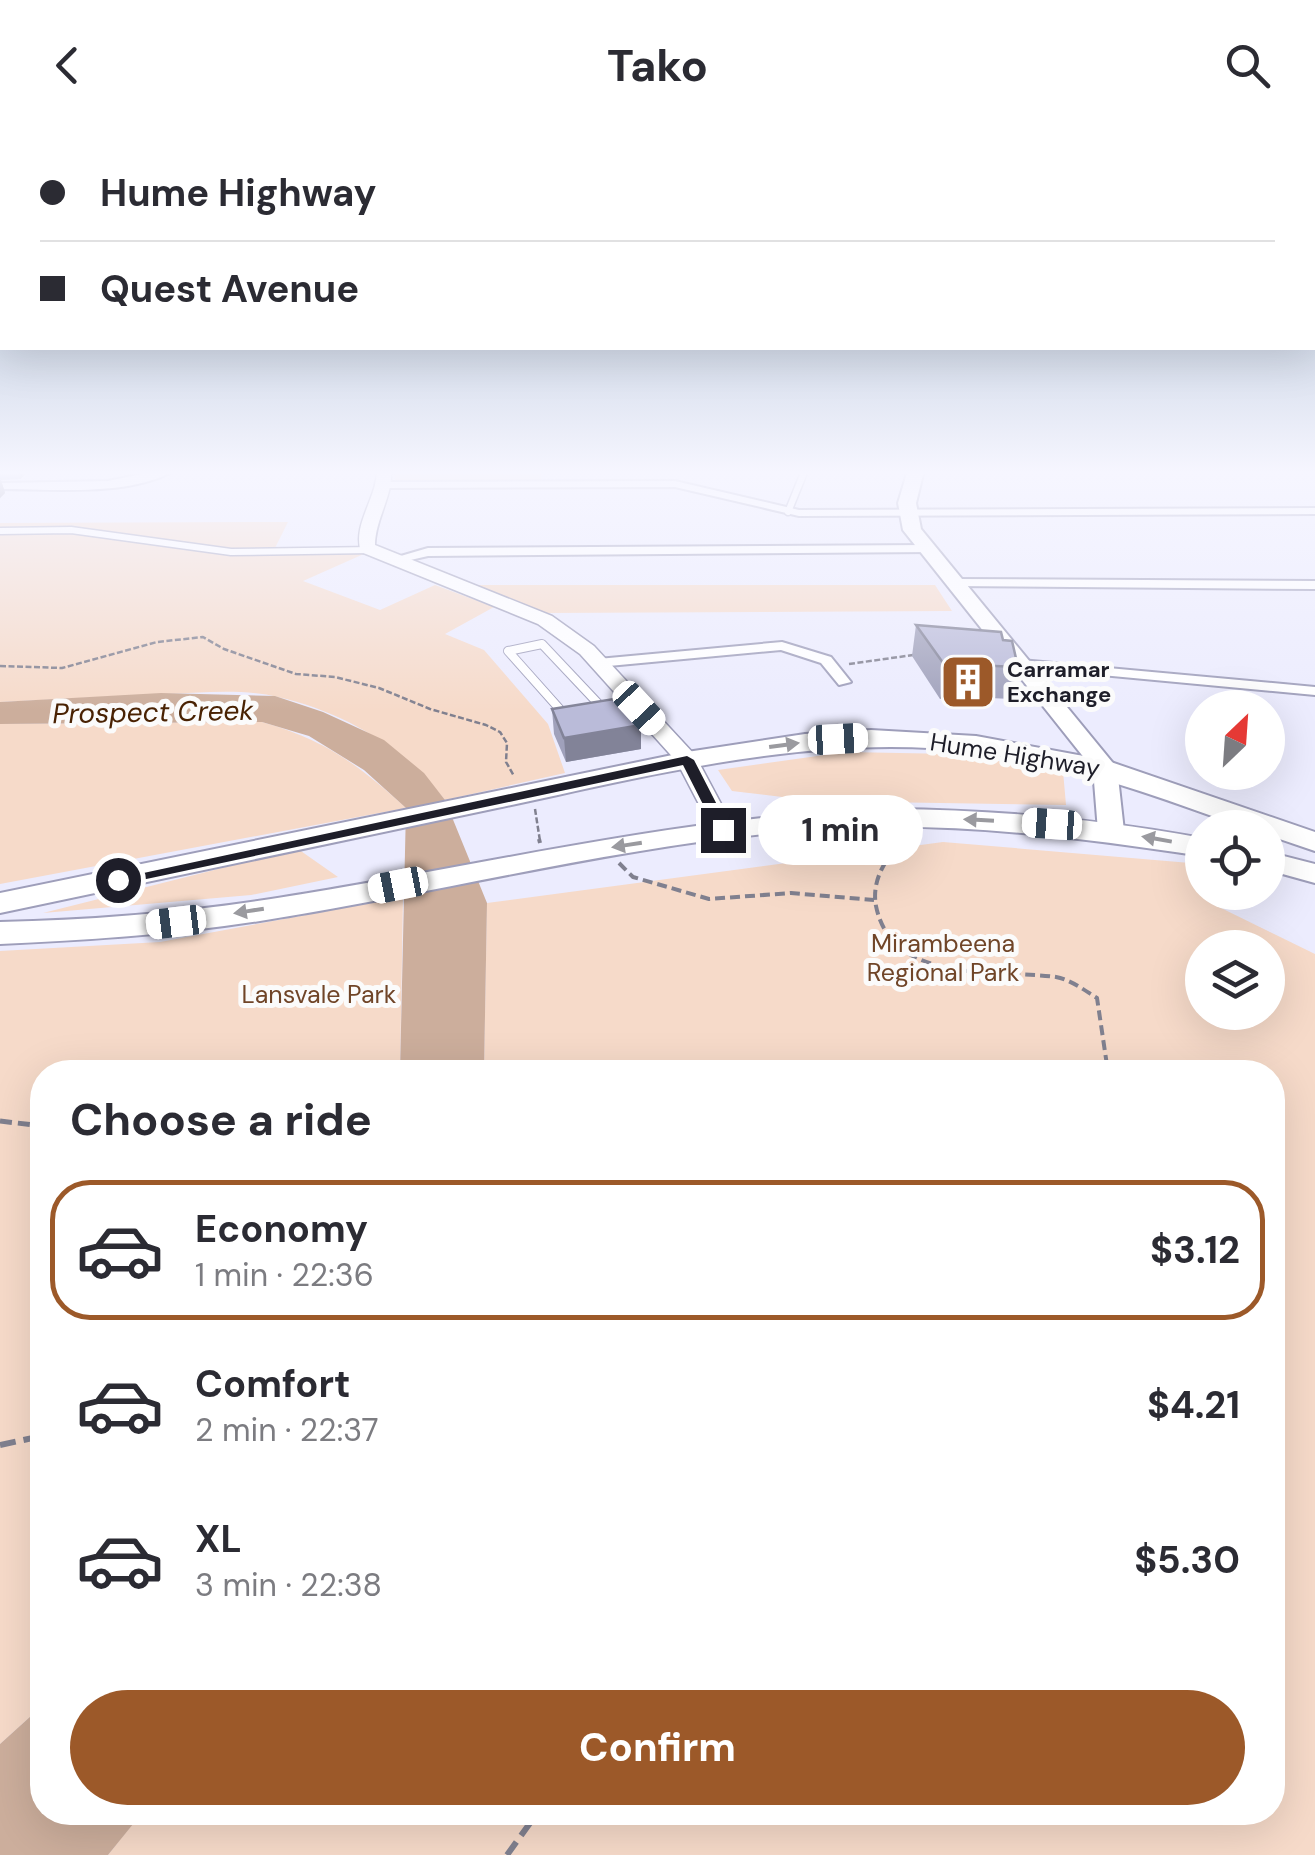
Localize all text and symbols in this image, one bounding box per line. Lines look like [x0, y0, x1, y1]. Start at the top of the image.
text: Tako [607, 36, 708, 95]
icon: back [40, 38, 95, 93]
icon: search [1220, 38, 1275, 93]
text: Hume Highway [100, 168, 376, 218]
text: Quest Avenue [100, 264, 359, 314]
building icon: Carramar Exchange [938, 652, 998, 712]
place label: Carramar Exchange [1007, 655, 1111, 709]
car [608, 676, 670, 740]
north arrow [1185, 690, 1285, 790]
map controls [1185, 690, 1285, 1030]
water label: Prospect Creek [52, 692, 255, 732]
car [807, 722, 869, 756]
street label: Hume Highway [928, 725, 1102, 785]
one-way arrow [768, 737, 800, 753]
callout: 1 min [758, 795, 923, 865]
car [1021, 807, 1083, 841]
route end [701, 808, 746, 853]
text: 1 min [802, 809, 879, 851]
button: locate [1185, 810, 1285, 910]
one-way arrow [963, 812, 995, 828]
one-way arrow [1141, 830, 1172, 846]
one-way arrow [610, 838, 642, 853]
route start [96, 858, 141, 903]
car [366, 865, 430, 905]
car [144, 903, 208, 941]
one-way arrow [233, 904, 264, 920]
park label: Mirambeena Regional Park [867, 927, 1020, 989]
button: layers [1185, 930, 1285, 1030]
park label: Lansvale Park [242, 978, 397, 1011]
text: Choose a ride [70, 1090, 372, 1149]
text: Economy [195, 1204, 368, 1254]
icon: car [75, 1205, 165, 1295]
text: $3.12 [1150, 1225, 1240, 1275]
text: 1 min · 22:36 [195, 1254, 374, 1296]
text: Comfort [195, 1359, 351, 1409]
icon: car [75, 1360, 165, 1450]
text: $4.21 [1147, 1380, 1240, 1430]
text: 2 min · 22:37 [195, 1409, 379, 1451]
text: XL [195, 1514, 242, 1564]
icon: car [75, 1515, 165, 1605]
text: $5.30 [1134, 1535, 1240, 1585]
text: 3 min · 22:38 [195, 1564, 382, 1606]
button: Confirm [70, 1690, 1245, 1805]

